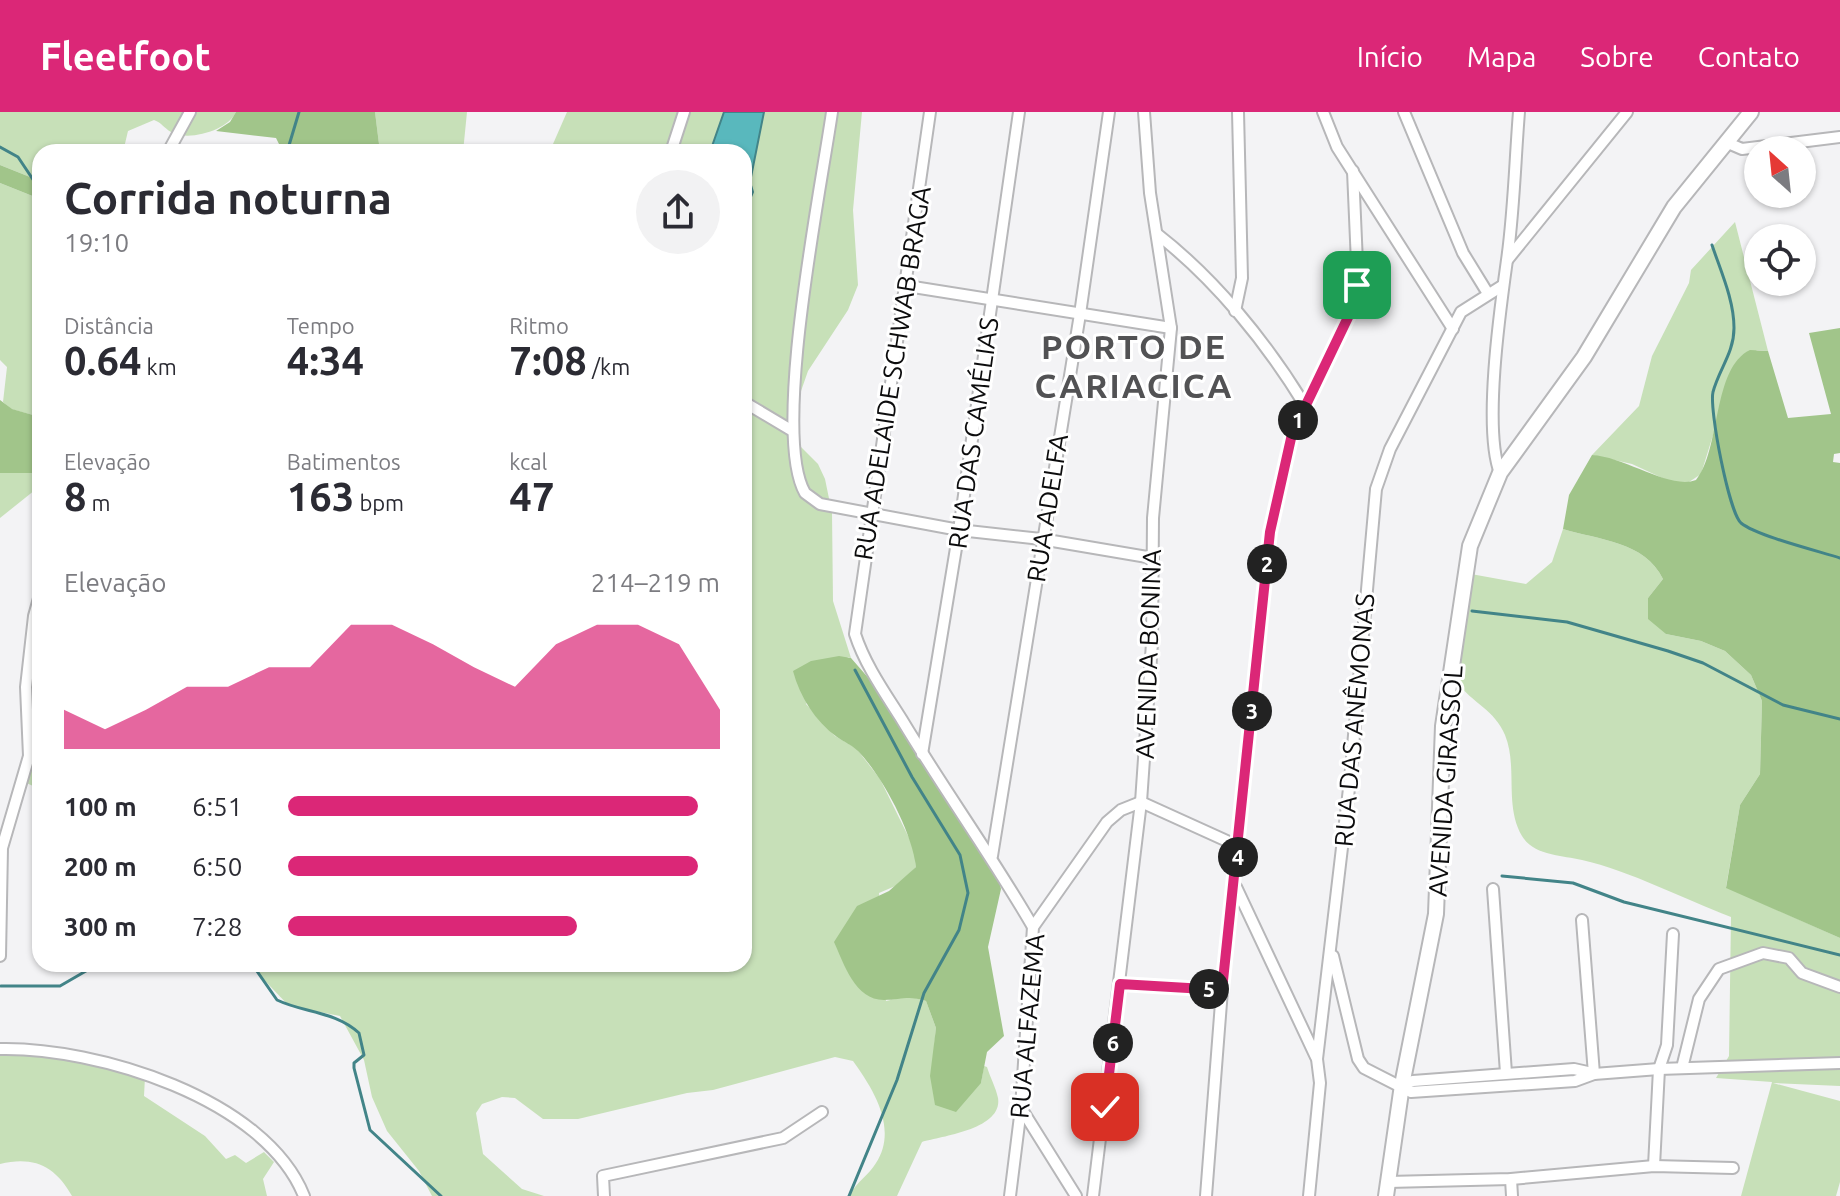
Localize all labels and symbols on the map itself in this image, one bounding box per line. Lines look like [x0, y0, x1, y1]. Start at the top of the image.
north arrow [1744, 136, 1816, 208]
street label: RUA ADELAIDE SCHWAB BRAGA [848, 184, 936, 562]
pin [1323, 251, 1391, 319]
street label: RUA DAS CAMÉLIAS [941, 315, 1004, 550]
district label: PORTO DE CARIACICA [1035, 327, 1233, 404]
pin: 1 [1278, 400, 1318, 440]
street label: RUA ADELFA [1021, 432, 1073, 584]
pin: 2 [1247, 544, 1287, 584]
street label: AVENIDA BONINA [1130, 548, 1166, 760]
street label: RUA DAS ANÊMONAS [1328, 592, 1380, 848]
street label: AVENIDA GIRASSOL [1422, 664, 1468, 898]
pin: 3 [1232, 691, 1272, 731]
pin: 4 [1218, 837, 1258, 877]
street label: RUA ALFAZEMA [1004, 932, 1050, 1120]
pin: 5 [1189, 969, 1229, 1009]
pin: 6 [1093, 1023, 1133, 1063]
pin [1071, 1073, 1139, 1141]

